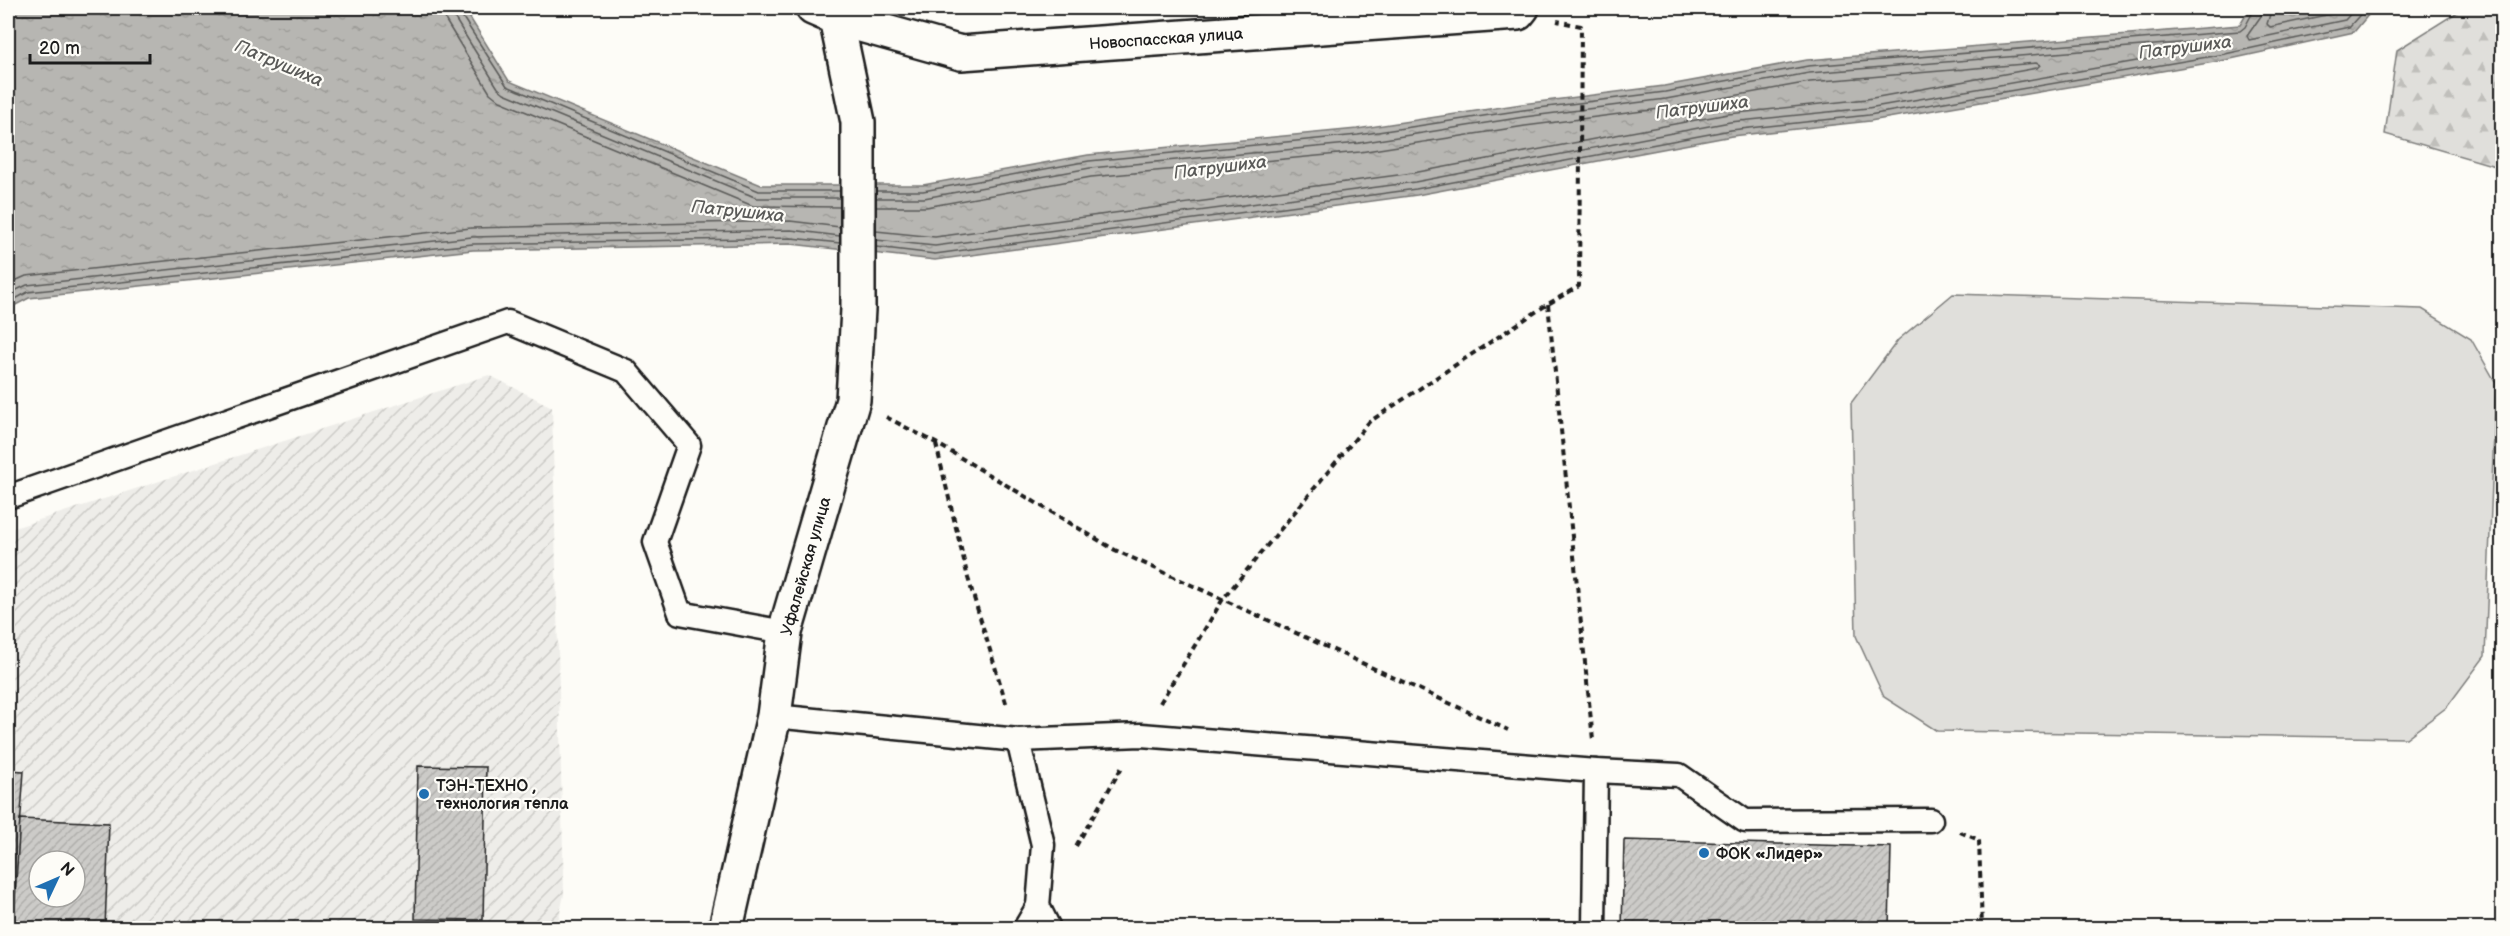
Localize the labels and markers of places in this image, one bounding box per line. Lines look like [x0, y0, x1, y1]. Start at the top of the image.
place label: ТЭН-ТЕХНО , технология тепла [436, 777, 569, 814]
marker: ТЭН-ТЕХНО , технология тепла [417, 787, 431, 801]
place label: ФОК «Лидер» [1716, 845, 1823, 864]
marker: ФОК «Лидер» [1697, 846, 1711, 860]

